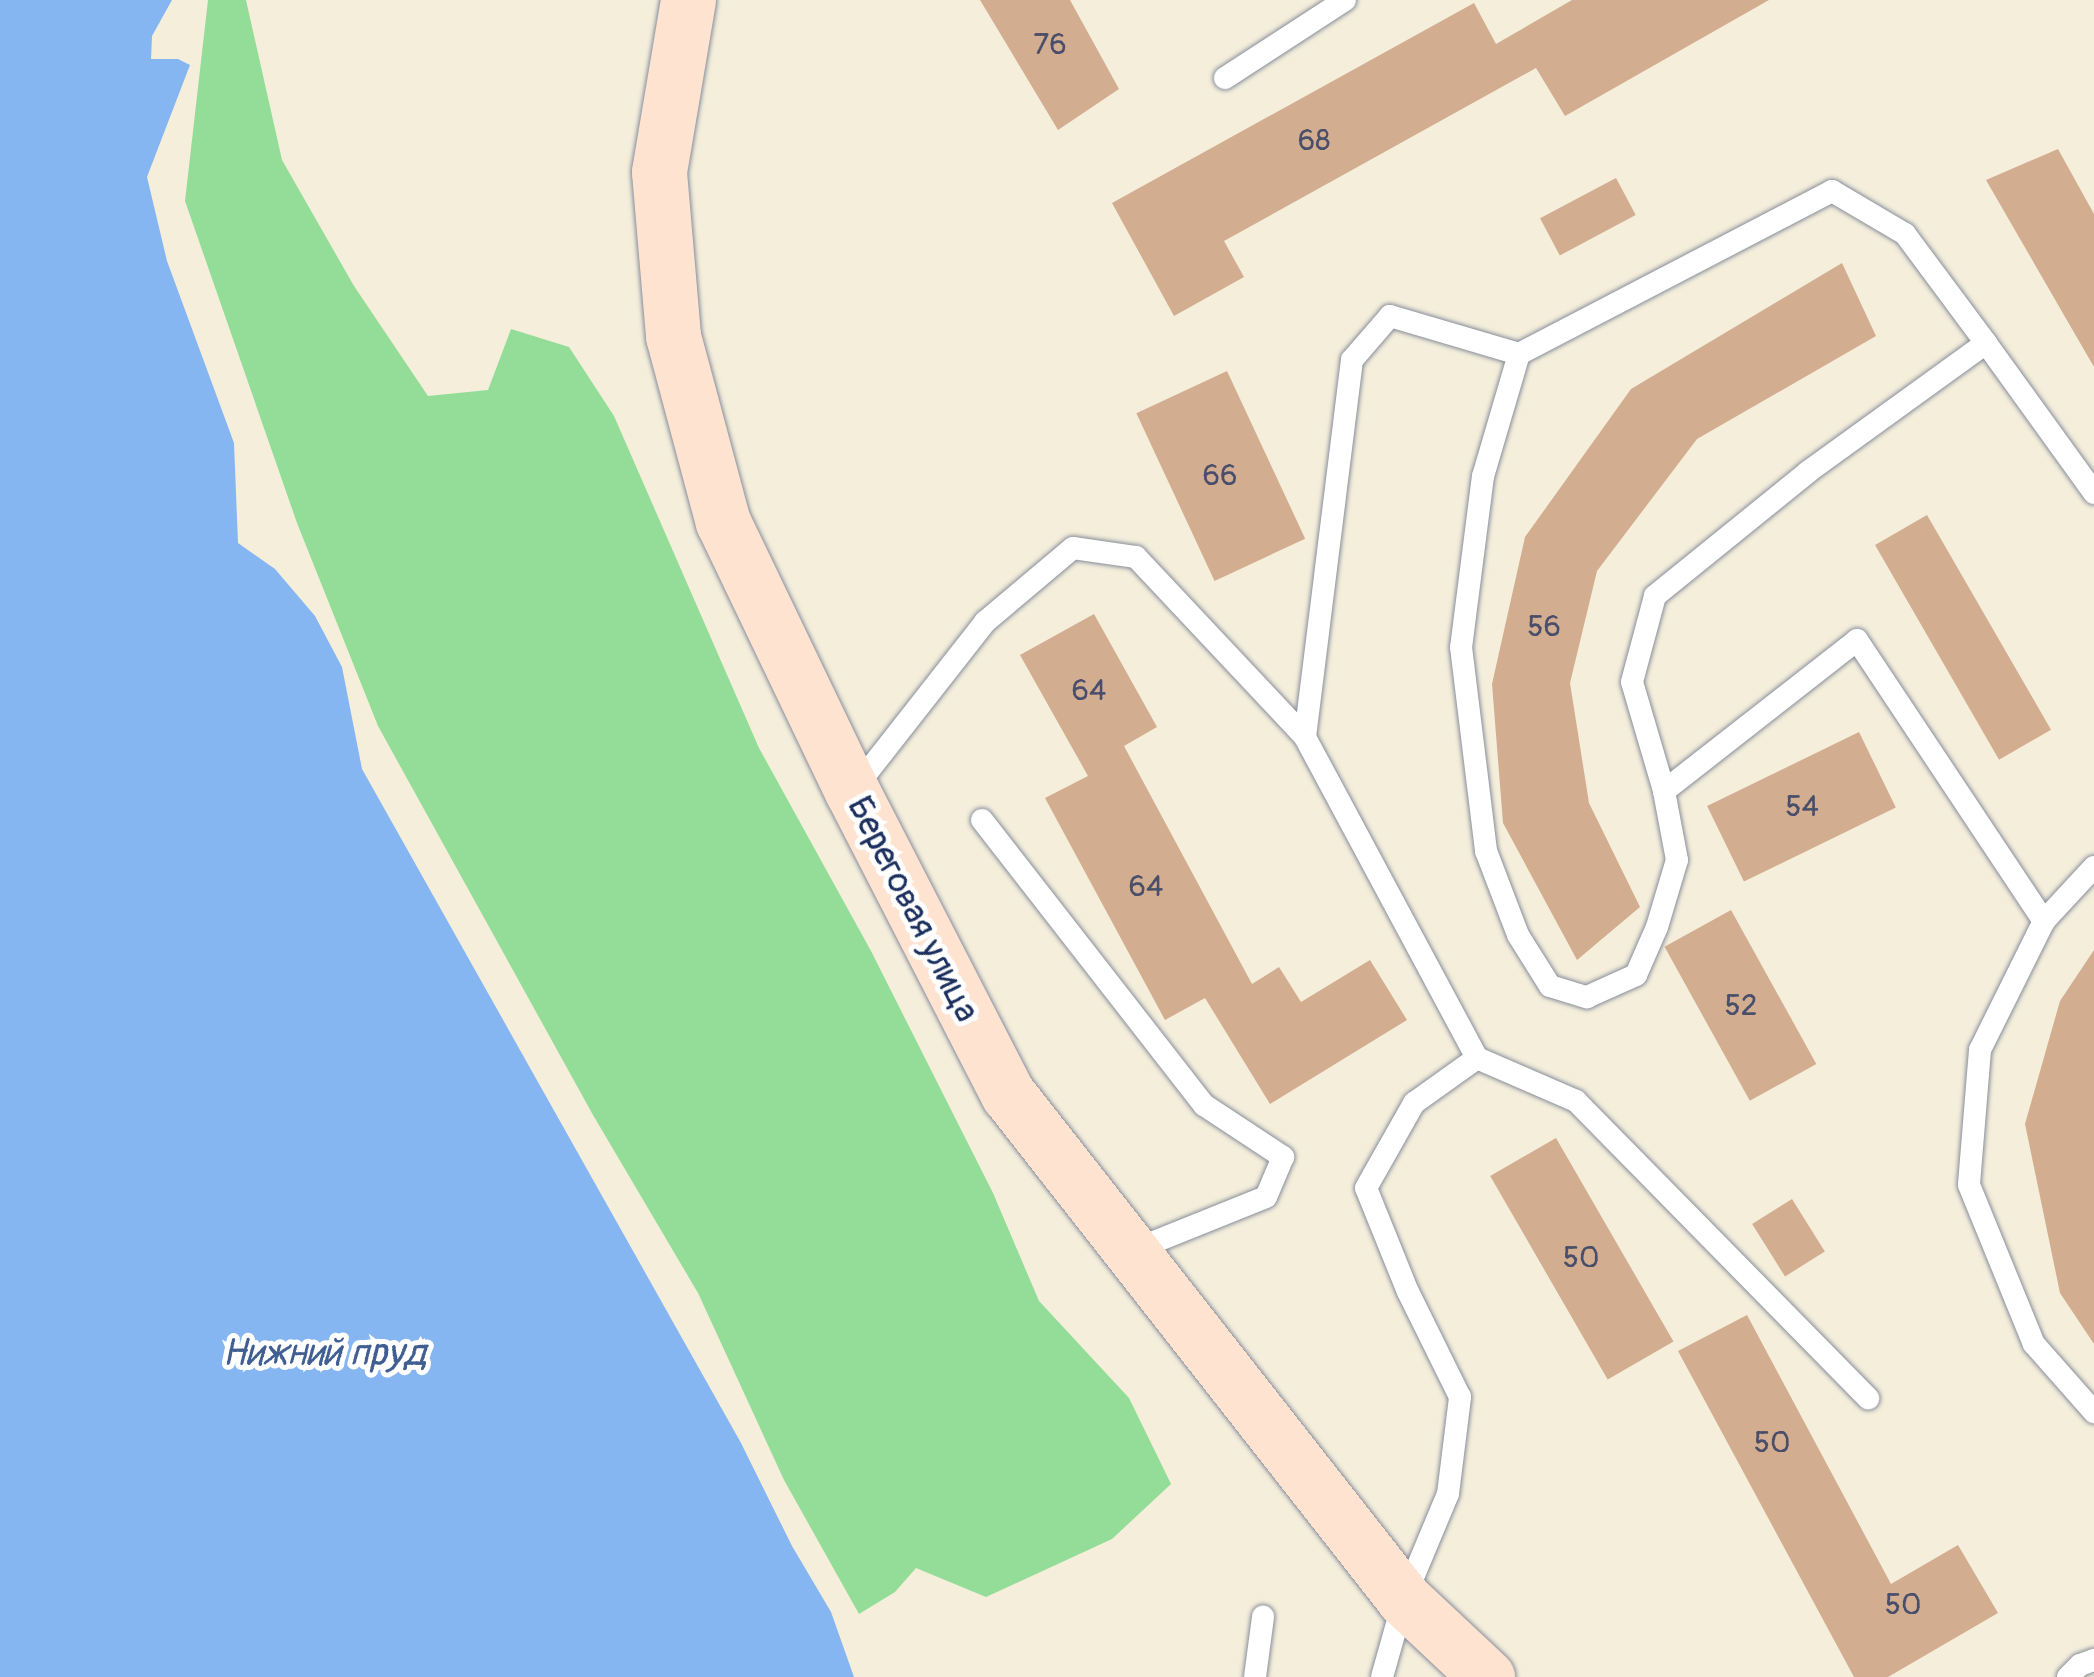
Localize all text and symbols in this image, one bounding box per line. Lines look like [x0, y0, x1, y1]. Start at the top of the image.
house number: 76 [1033, 27, 1067, 63]
house number: 68 [1298, 123, 1330, 159]
house number: 66 [1203, 458, 1237, 494]
house number: 56 [1527, 609, 1561, 645]
house number: 64 [1072, 673, 1106, 709]
street label: Береговая улица [838, 789, 988, 1029]
house number: 54 [1785, 789, 1819, 825]
house number: 64 [1129, 869, 1163, 905]
house number: 52 [1724, 988, 1758, 1024]
house number: 50 [1563, 1240, 1599, 1276]
water label: Нижний пруд [222, 1331, 426, 1377]
house number: 50 [1754, 1425, 1790, 1461]
house number: 50 [1885, 1587, 1921, 1623]

